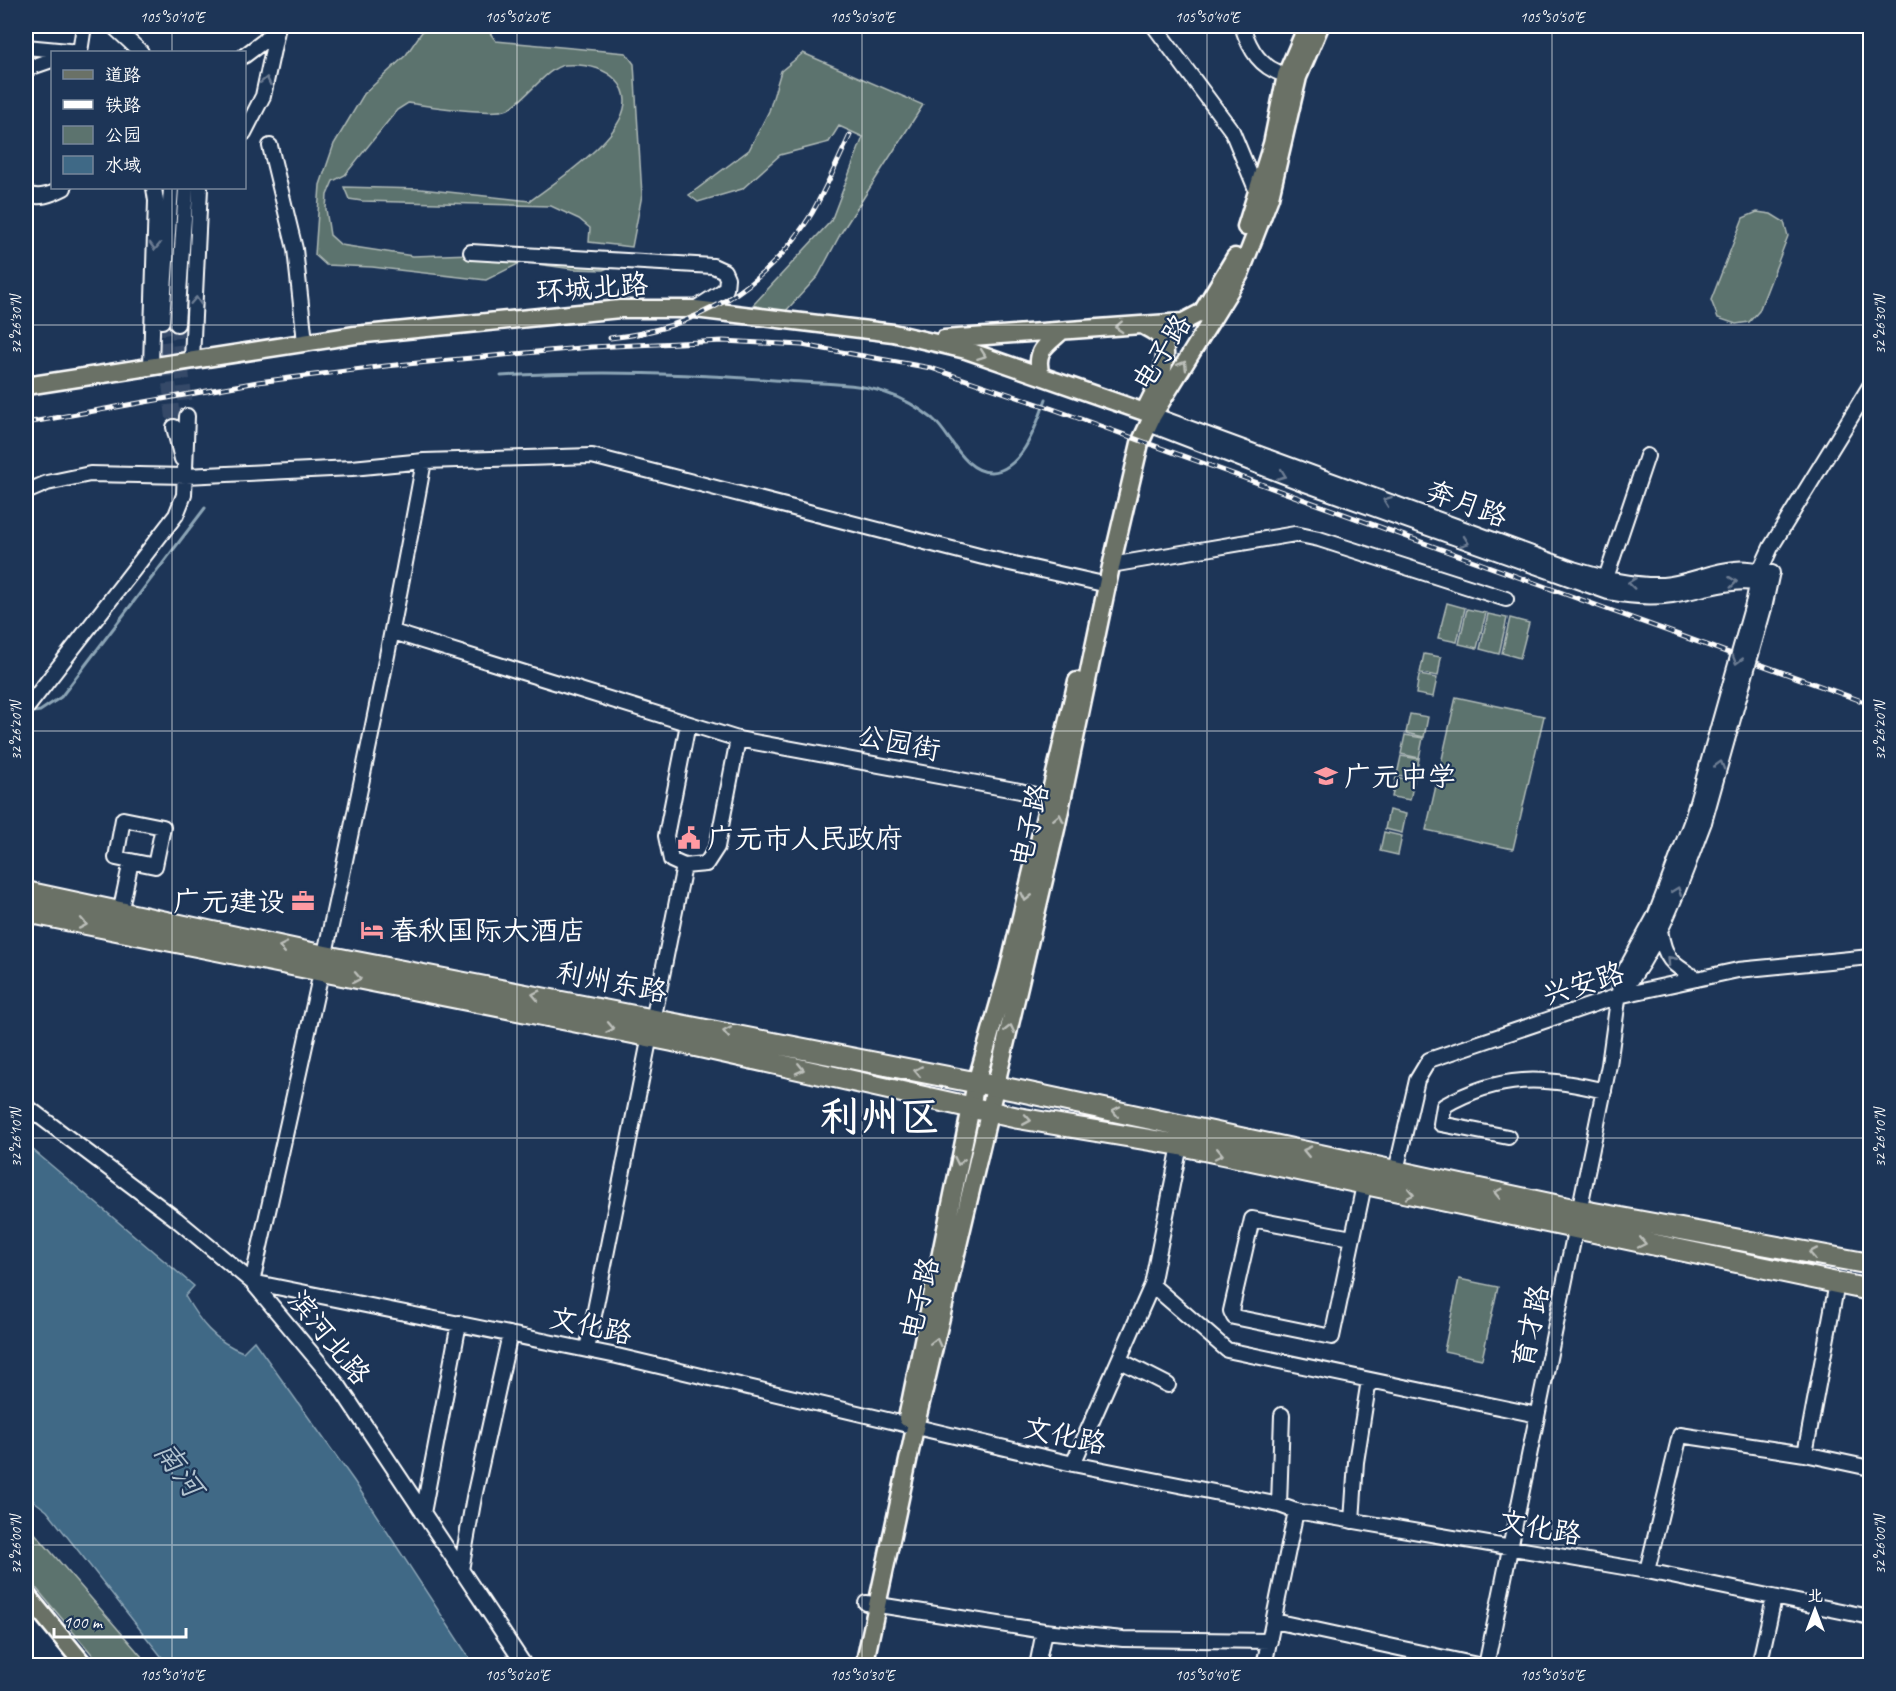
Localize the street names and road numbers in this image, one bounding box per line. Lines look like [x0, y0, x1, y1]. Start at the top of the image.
street label: 环城北路 [535, 266, 649, 309]
street label: 电子路 [1124, 307, 1199, 397]
street label: 奔月路 [1421, 473, 1512, 534]
street label: 公园街 [854, 717, 943, 768]
street label: 电子路 [1003, 780, 1056, 870]
street label: 利州东路 [554, 954, 670, 1009]
street label: 兴安路 [1538, 954, 1628, 1012]
street label: 电子路 [892, 1253, 947, 1343]
street label: 育才路 [1505, 1281, 1556, 1371]
street label: 滨河北路 [281, 1283, 378, 1392]
street label: 文化路 [546, 1300, 636, 1351]
street label: 文化路 [1020, 1410, 1110, 1461]
street label: 文化路 [1496, 1503, 1584, 1552]

